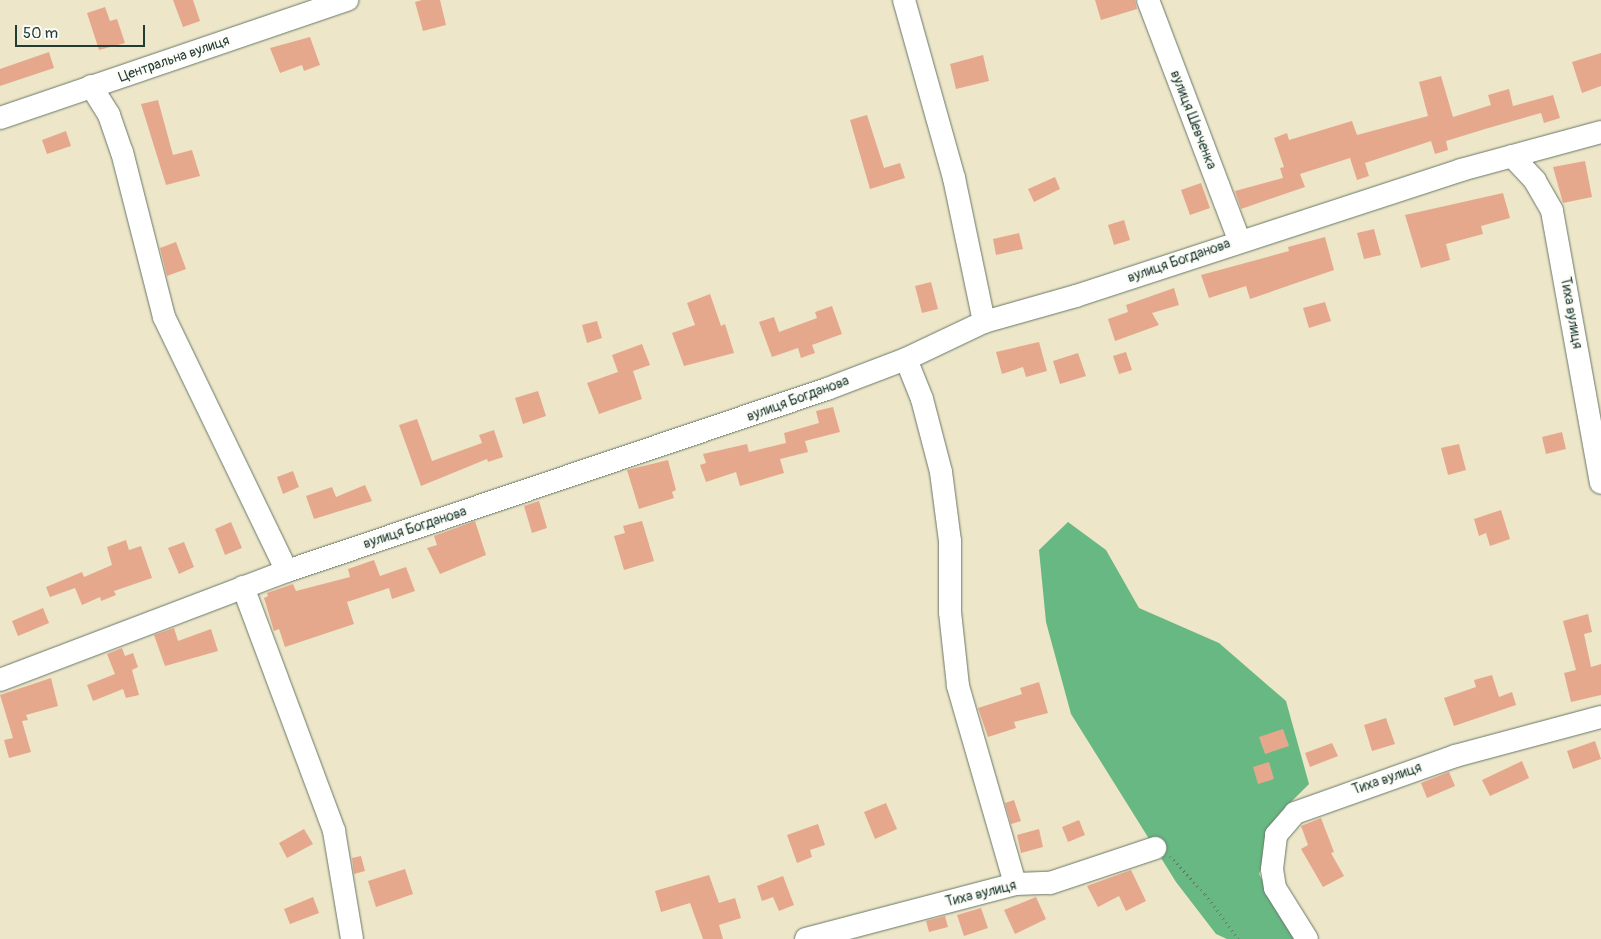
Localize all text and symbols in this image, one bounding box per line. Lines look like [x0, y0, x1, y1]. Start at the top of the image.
scale bar [18, 15, 148, 47]
text: 50 m [23, 24, 58, 43]
street label: Центральна вулиця [116, 32, 232, 86]
street label: вулиця Шевченка [1166, 68, 1220, 172]
street label: вулиця Богданова [1125, 236, 1233, 286]
street label: Тиха вулиця [1556, 276, 1586, 350]
street label: вулиця Богданова [744, 373, 852, 425]
street label: вулиця Богданова [361, 503, 469, 553]
street label: Тиха вулиця [1350, 759, 1424, 799]
street label: Тиха вулиця [944, 877, 1018, 911]

